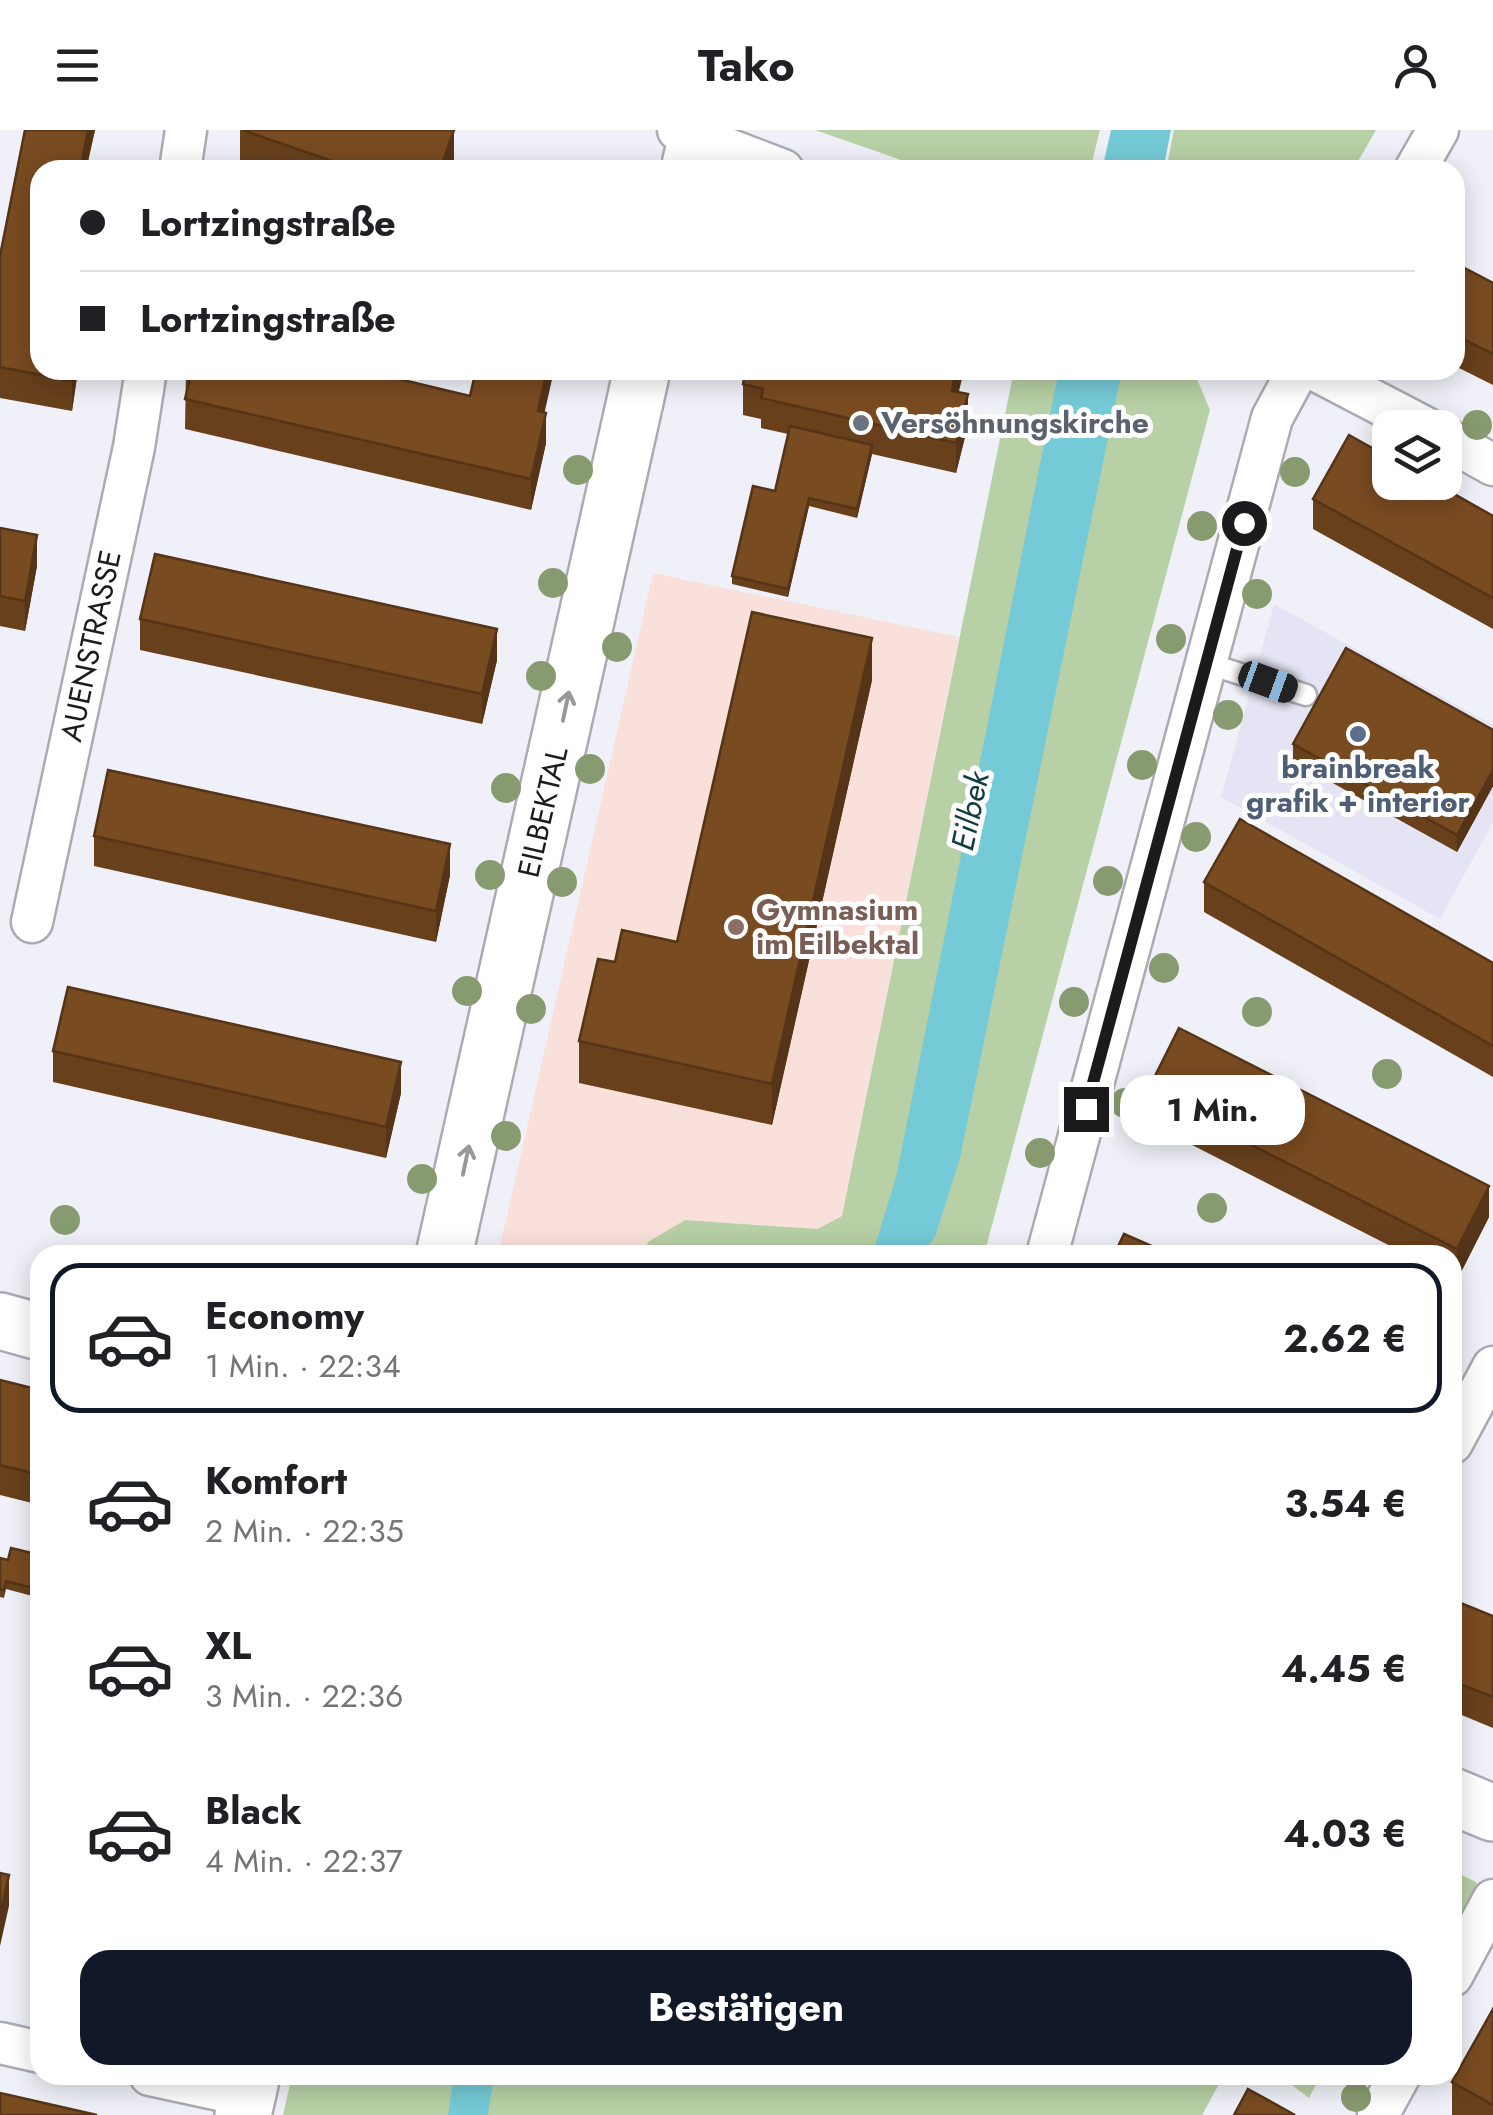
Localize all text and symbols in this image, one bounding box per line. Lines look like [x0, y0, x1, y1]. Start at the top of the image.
text: Tako [698, 33, 795, 98]
icon: menu [50, 38, 105, 93]
icon: person [1388, 38, 1443, 93]
text: Lortzingstraße [140, 195, 396, 250]
text: Lortzingstraße [140, 291, 396, 346]
place label: Versöhnungskirche [880, 401, 1149, 444]
map controls [1372, 410, 1462, 500]
button: layers [1372, 410, 1462, 500]
marker: Versöhnungskirche [850, 412, 872, 434]
route start [1222, 501, 1267, 546]
street label: AUENSTRASSE [49, 546, 132, 746]
car [1235, 658, 1301, 706]
one-way arrow [558, 691, 577, 723]
marker: brainbreak grafik + interior [1347, 723, 1369, 745]
street label: EILBEKTAL [507, 742, 578, 881]
place label: brainbreak grafik + interior [1246, 746, 1471, 823]
water label: Eilbek [939, 766, 1001, 855]
place label: Gymnasium im Eilbektal [756, 888, 919, 965]
marker: Gymnasium im Eilbektal [725, 916, 747, 938]
callout: 1 Min. [1121, 1074, 1306, 1144]
route end [1064, 1087, 1109, 1132]
text: 1 Min. [1167, 1087, 1258, 1133]
one-way arrow [458, 1145, 477, 1177]
text: Economy [205, 1288, 364, 1343]
icon: car [85, 1293, 175, 1383]
text: 2.62 € [1283, 1311, 1407, 1366]
text: 1 Min. · 22:34 [205, 1343, 401, 1389]
text: Komfort [205, 1453, 347, 1508]
icon: car [85, 1458, 175, 1548]
text: 3.54 € [1284, 1476, 1407, 1531]
text: 2 Min. · 22:35 [205, 1508, 404, 1554]
text: XL [205, 1618, 251, 1673]
icon: car [85, 1623, 175, 1713]
text: 4.45 € [1281, 1641, 1407, 1696]
text: 3 Min. · 22:36 [205, 1673, 403, 1719]
text: Black [205, 1783, 302, 1838]
icon: car [85, 1788, 175, 1878]
text: 4.03 € [1283, 1806, 1407, 1861]
text: 4 Min. · 22:37 [205, 1838, 403, 1884]
button: Bestätigen [80, 1950, 1412, 2065]

